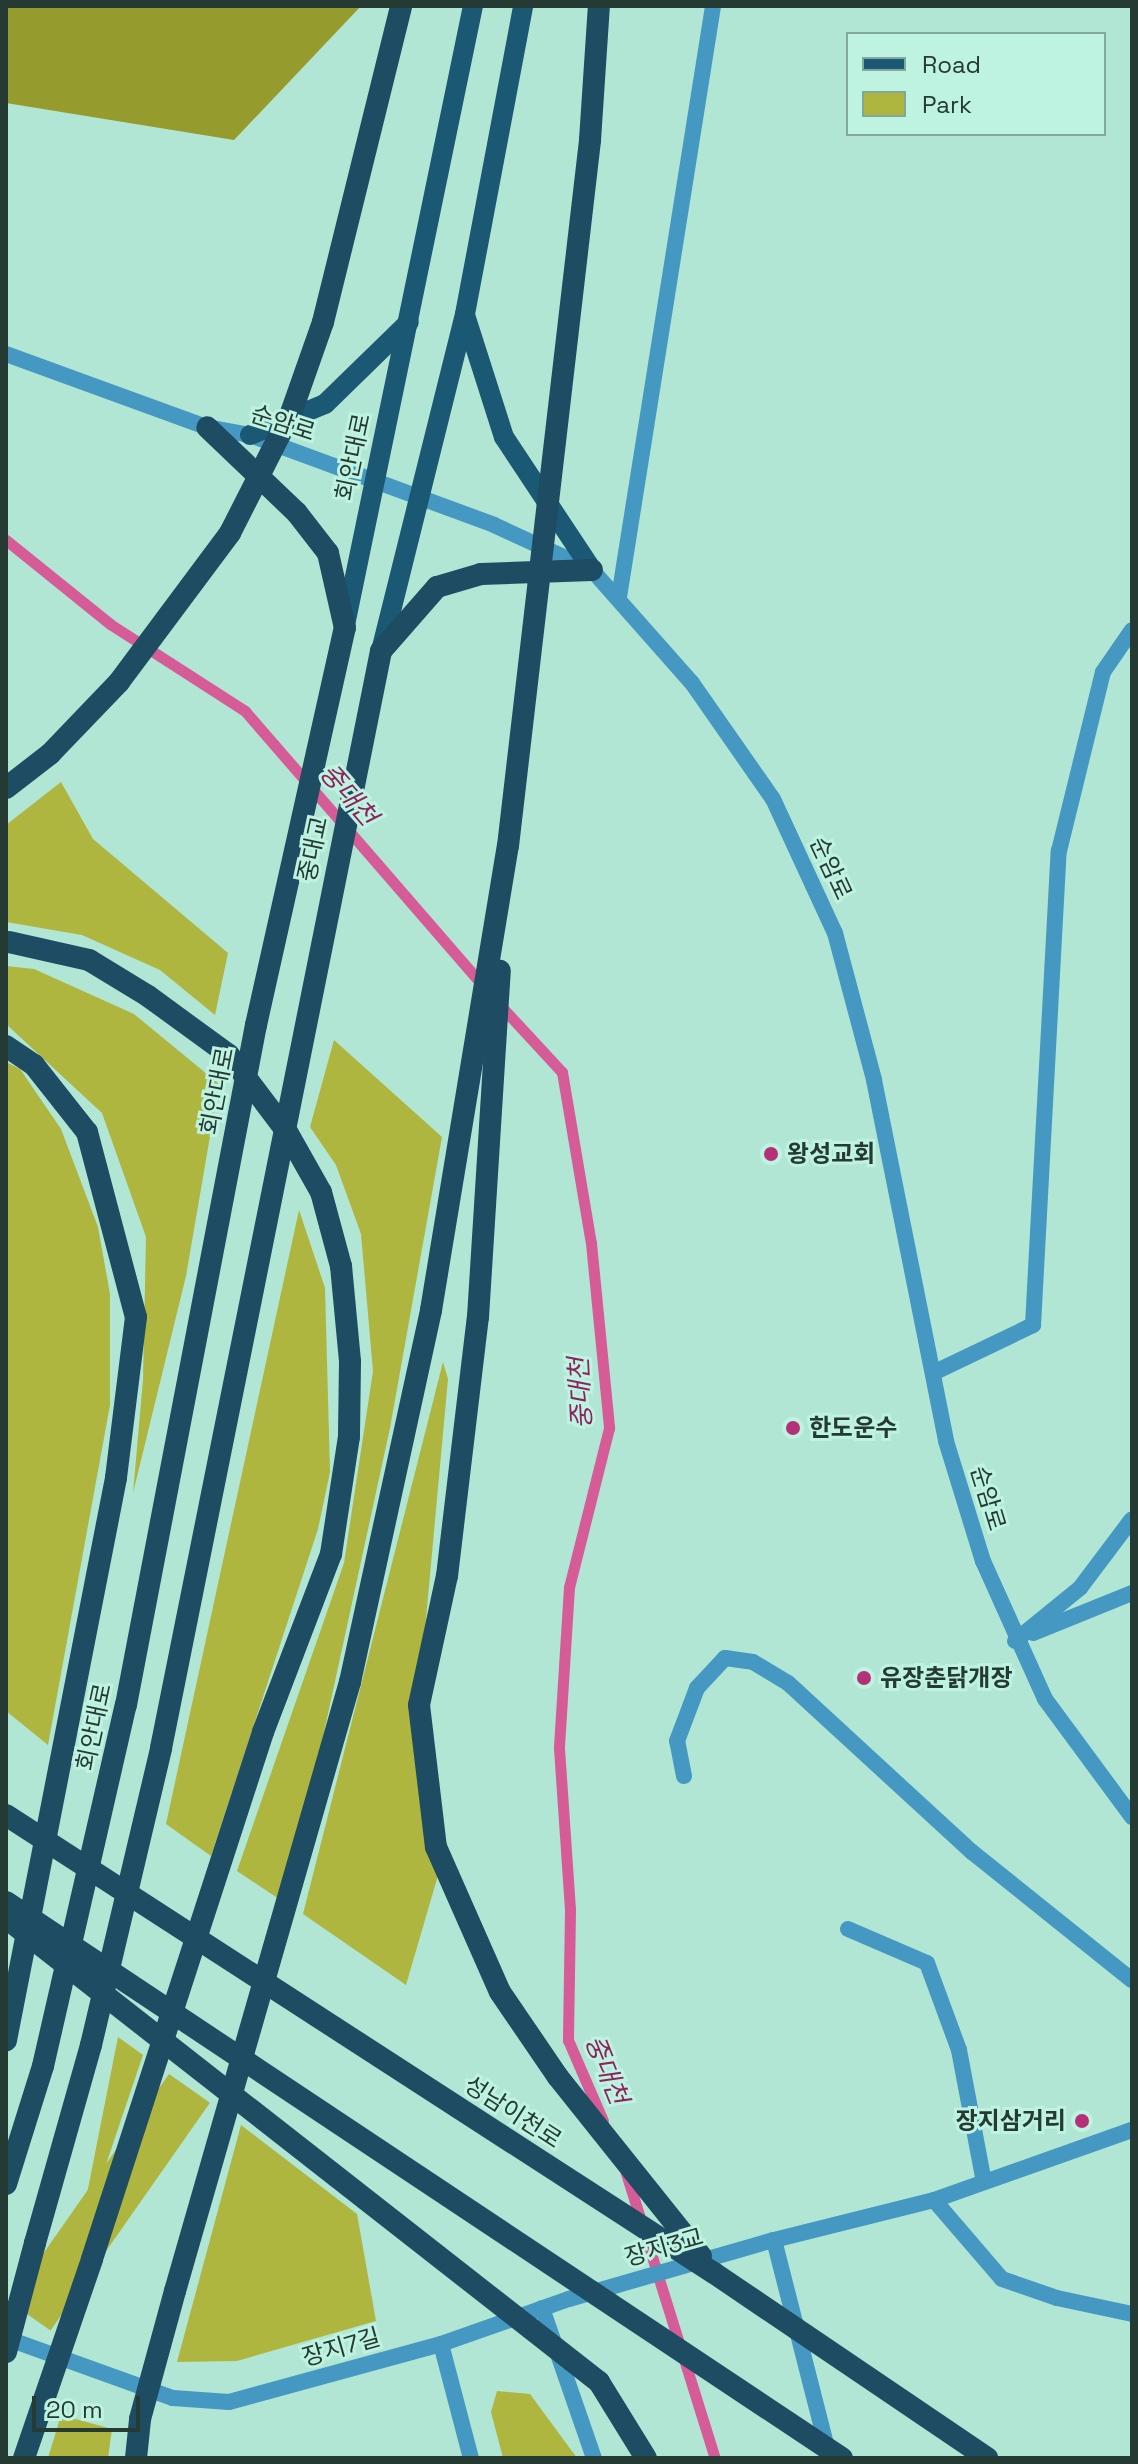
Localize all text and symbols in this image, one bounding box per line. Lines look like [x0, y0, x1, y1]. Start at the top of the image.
legend [846, 32, 1106, 136]
text: Road [922, 49, 981, 80]
text: Park [922, 89, 972, 120]
street label: 순암로 [247, 399, 319, 447]
street label: 회안대로 [330, 411, 376, 503]
water label: 중대천 [313, 758, 383, 832]
street label: 중대교 [292, 814, 334, 884]
street label: 순암로 [804, 832, 858, 904]
street label: 회안대로 [194, 1045, 240, 1137]
place label: 왕성교회 [787, 1140, 875, 1168]
marker: 왕성교회 [762, 1145, 780, 1163]
water label: 중대천 [564, 1356, 598, 1430]
place label: 한도운수 [809, 1414, 897, 1442]
marker: 한도운수 [784, 1419, 802, 1437]
street label: 순암로 [965, 1462, 1011, 1534]
place label: 유장춘닭개장 [880, 1664, 1012, 1692]
marker: 유장춘닭개장 [855, 1669, 873, 1687]
street label: 회안대로 [71, 1681, 117, 1773]
water label: 중대천 [578, 2031, 634, 2109]
street label: 성남이천로 [459, 2070, 567, 2154]
place label: 장지삼거리 [956, 2107, 1066, 2135]
marker: 장지삼거리 [1073, 2112, 1091, 2130]
street label: 장지3교 [621, 2222, 707, 2272]
street label: 장지7길 [299, 2322, 383, 2372]
scale bar [36, 2380, 144, 2430]
text: 20 m [46, 2394, 103, 2425]

